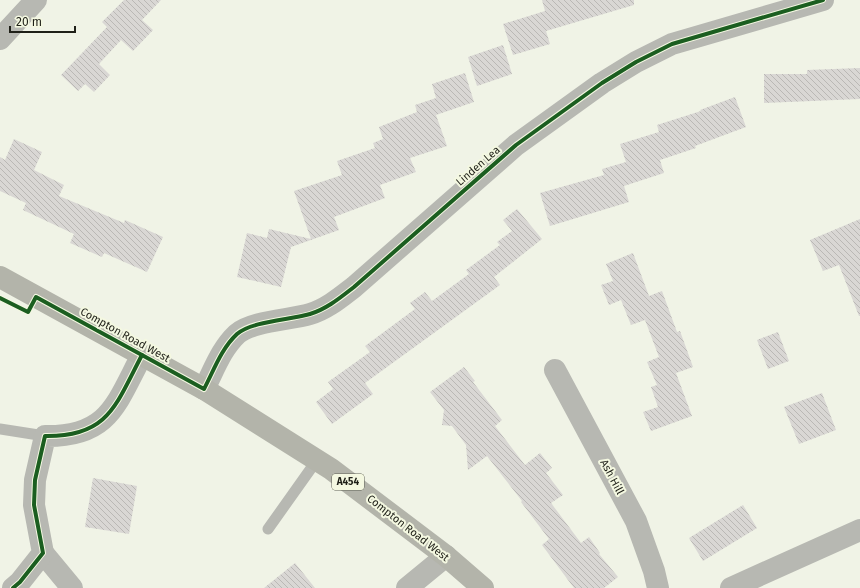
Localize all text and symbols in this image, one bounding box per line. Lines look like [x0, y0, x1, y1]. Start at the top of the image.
scale bar [10, 8, 75, 34]
text: 20 m [16, 15, 42, 29]
street label: Linden Lea [453, 143, 503, 189]
street label: Compton Road West [78, 305, 172, 365]
street label: Ash Hill [597, 457, 627, 497]
road number: A454 [332, 474, 364, 490]
street label: Compton Road West [364, 492, 452, 564]

